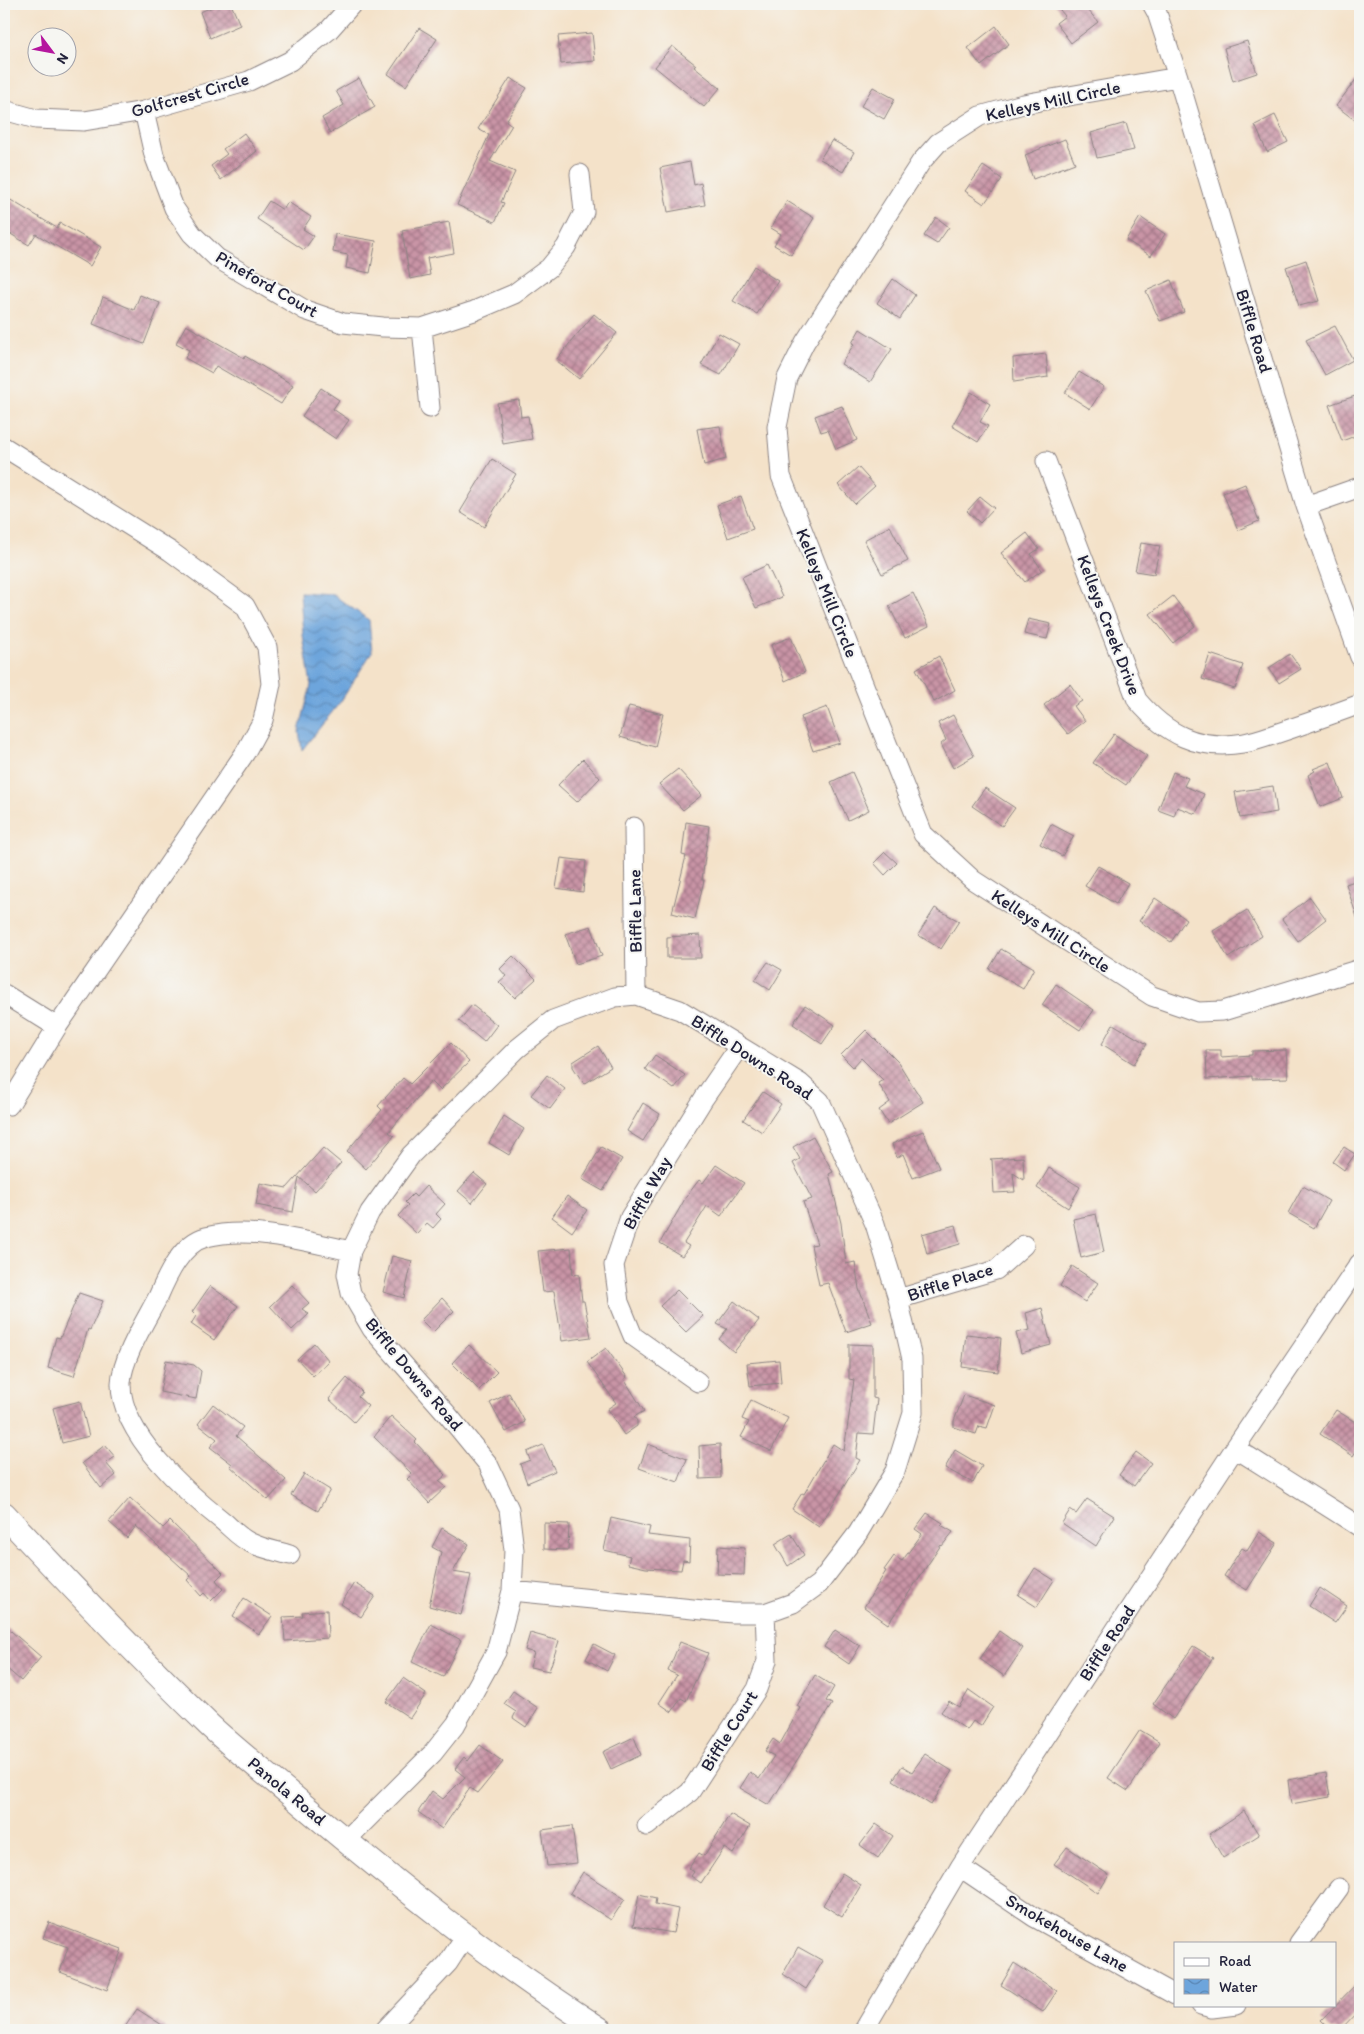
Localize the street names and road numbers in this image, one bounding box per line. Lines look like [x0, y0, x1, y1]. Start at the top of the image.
street label: Golfcrest Circle [128, 68, 252, 122]
street label: Kelleys Mill Circle [984, 76, 1122, 126]
street label: Pineford Court [212, 246, 322, 322]
street label: Biffle Road [1231, 286, 1277, 376]
street label: Kelleys Mill Circle [791, 525, 863, 661]
street label: Kelleys Creek Drive [1072, 552, 1146, 698]
street label: Biffle Lane [623, 869, 647, 953]
street label: Kelleys Mill Circle [987, 884, 1115, 978]
street label: Biffle Downs Road [687, 1009, 817, 1105]
street label: Biffle Way [618, 1152, 676, 1233]
street label: Biffle Place [904, 1258, 996, 1306]
street label: Biffle Downs Road [360, 1313, 468, 1435]
street label: Biffle Road [1074, 1600, 1140, 1685]
street label: Biffle Court [695, 1686, 763, 1776]
street label: Panola Road [243, 1752, 331, 1830]
street label: Smokehouse Lane [1002, 1889, 1132, 1977]

